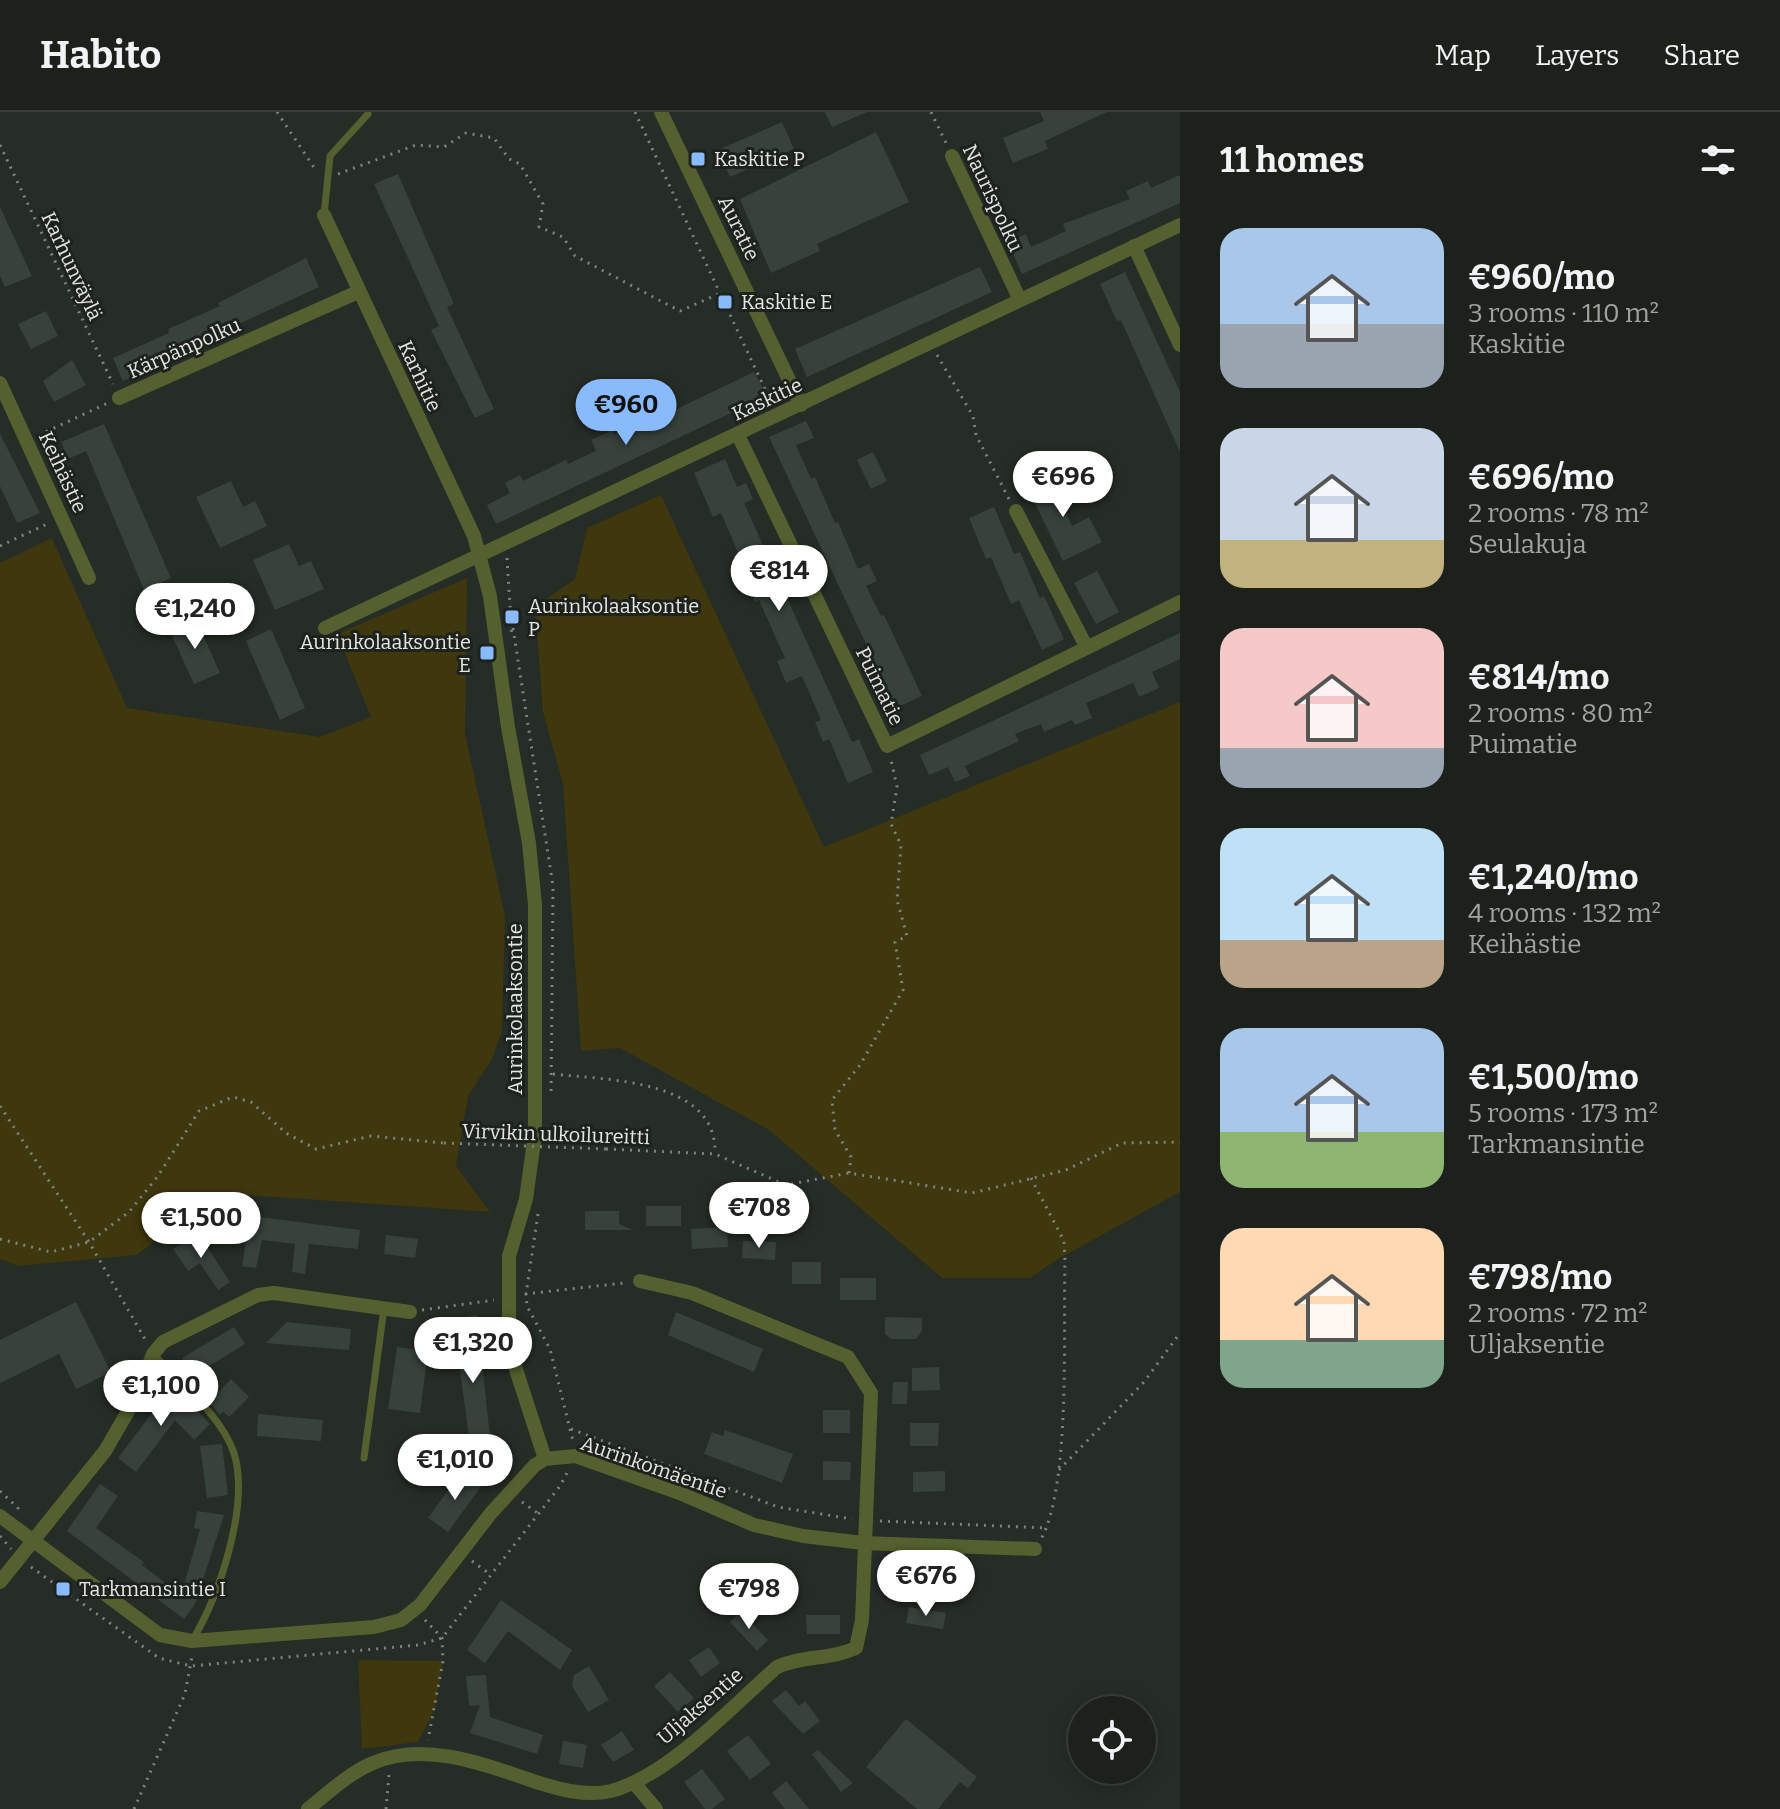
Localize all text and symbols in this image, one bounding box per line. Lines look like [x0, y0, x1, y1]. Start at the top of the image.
text: Habito [40, 32, 162, 78]
text: Map [1434, 39, 1491, 72]
text: Layers [1535, 39, 1619, 72]
text: Share [1663, 39, 1740, 72]
icon: filters [1696, 138, 1740, 182]
text: 11 homes [1220, 140, 1365, 181]
street label: Naurispolku [958, 141, 1028, 255]
place label: Kaskitie P [714, 147, 805, 171]
marker: Kaskitie P [689, 150, 707, 168]
street label: Auratie [713, 192, 765, 264]
street label: Karhunväylä [36, 208, 108, 324]
text: €960/mo [1468, 257, 1615, 298]
icon: home [1284, 260, 1380, 356]
place label: Kaskitie E [741, 290, 832, 314]
marker: Kaskitie E [716, 293, 734, 311]
text: 3 rooms · 110 m² [1468, 298, 1659, 329]
street label: Kärpänpolku [124, 312, 244, 384]
text: Kaskitie [1468, 329, 1565, 360]
street label: Karhitie [393, 337, 447, 415]
street label: Kaskitie [728, 372, 806, 426]
pin: €960 [579, 379, 673, 447]
text: €960 [594, 389, 658, 420]
street label: Keihästie [34, 427, 92, 517]
pin: €696 [1016, 451, 1110, 519]
text: €696/mo [1468, 457, 1614, 498]
icon: home [1284, 460, 1380, 556]
text: €696 [1031, 461, 1095, 492]
text: 2 rooms · 78 m² [1468, 498, 1649, 529]
text: Seulakuja [1468, 529, 1587, 560]
pin: €814 [732, 545, 826, 613]
text: €814 [749, 555, 809, 586]
pin: €1,240 [130, 583, 260, 651]
text: €1,240 [154, 593, 236, 624]
place label: Aurinkolaaksontie P [528, 594, 699, 641]
marker: Aurinkolaaksontie P [503, 608, 521, 626]
place label: Aurinkolaaksontie E [300, 630, 471, 677]
street label: Puimatie [851, 643, 909, 729]
marker: Aurinkolaaksontie E [478, 644, 496, 662]
text: €814/mo [1468, 657, 1610, 698]
icon: home [1284, 660, 1380, 756]
text: 2 rooms · 80 m² [1468, 698, 1653, 729]
text: Puimatie [1468, 729, 1577, 760]
text: €1,240/mo [1468, 857, 1639, 898]
icon: home [1284, 860, 1380, 956]
text: 4 rooms · 132 m² [1468, 898, 1661, 929]
street label: Aurinkolaaksontie [503, 923, 527, 1095]
text: Keihästie [1468, 929, 1582, 960]
text: €1,500/mo [1468, 1057, 1639, 1098]
icon: home [1284, 1060, 1380, 1156]
text: 5 rooms · 173 m² [1468, 1098, 1658, 1129]
street label: Virvikin ulkoilureitti [462, 1119, 650, 1149]
text: Tarkmansintie [1468, 1129, 1645, 1160]
pin: €708 [712, 1182, 806, 1250]
pin: €1,500 [136, 1192, 266, 1260]
text: €708 [727, 1192, 791, 1223]
text: €1,500 [160, 1202, 242, 1233]
text: €798/mo [1468, 1257, 1612, 1298]
icon: home [1284, 1260, 1380, 1356]
text: 2 rooms · 72 m² [1468, 1298, 1648, 1329]
pin: €1,320 [408, 1317, 538, 1385]
text: €1,320 [432, 1327, 514, 1358]
text: Uljaksentie [1468, 1329, 1605, 1360]
pin: €1,100 [96, 1360, 226, 1428]
text: €1,100 [121, 1370, 201, 1401]
street label: Aurinkomäentie [578, 1431, 730, 1503]
pin: €1,010 [390, 1434, 520, 1502]
text: €1,010 [416, 1444, 494, 1475]
pin: €676 [879, 1550, 973, 1618]
text: €676 [895, 1560, 957, 1591]
pin: €798 [702, 1563, 796, 1631]
text: €798 [718, 1573, 780, 1604]
place label: Tarkmansintie I [79, 1577, 226, 1601]
marker: Tarkmansintie I [54, 1580, 72, 1598]
street label: Uljaksentie [652, 1662, 748, 1750]
map controls [1068, 1696, 1156, 1784]
button: locate [1068, 1696, 1156, 1784]

